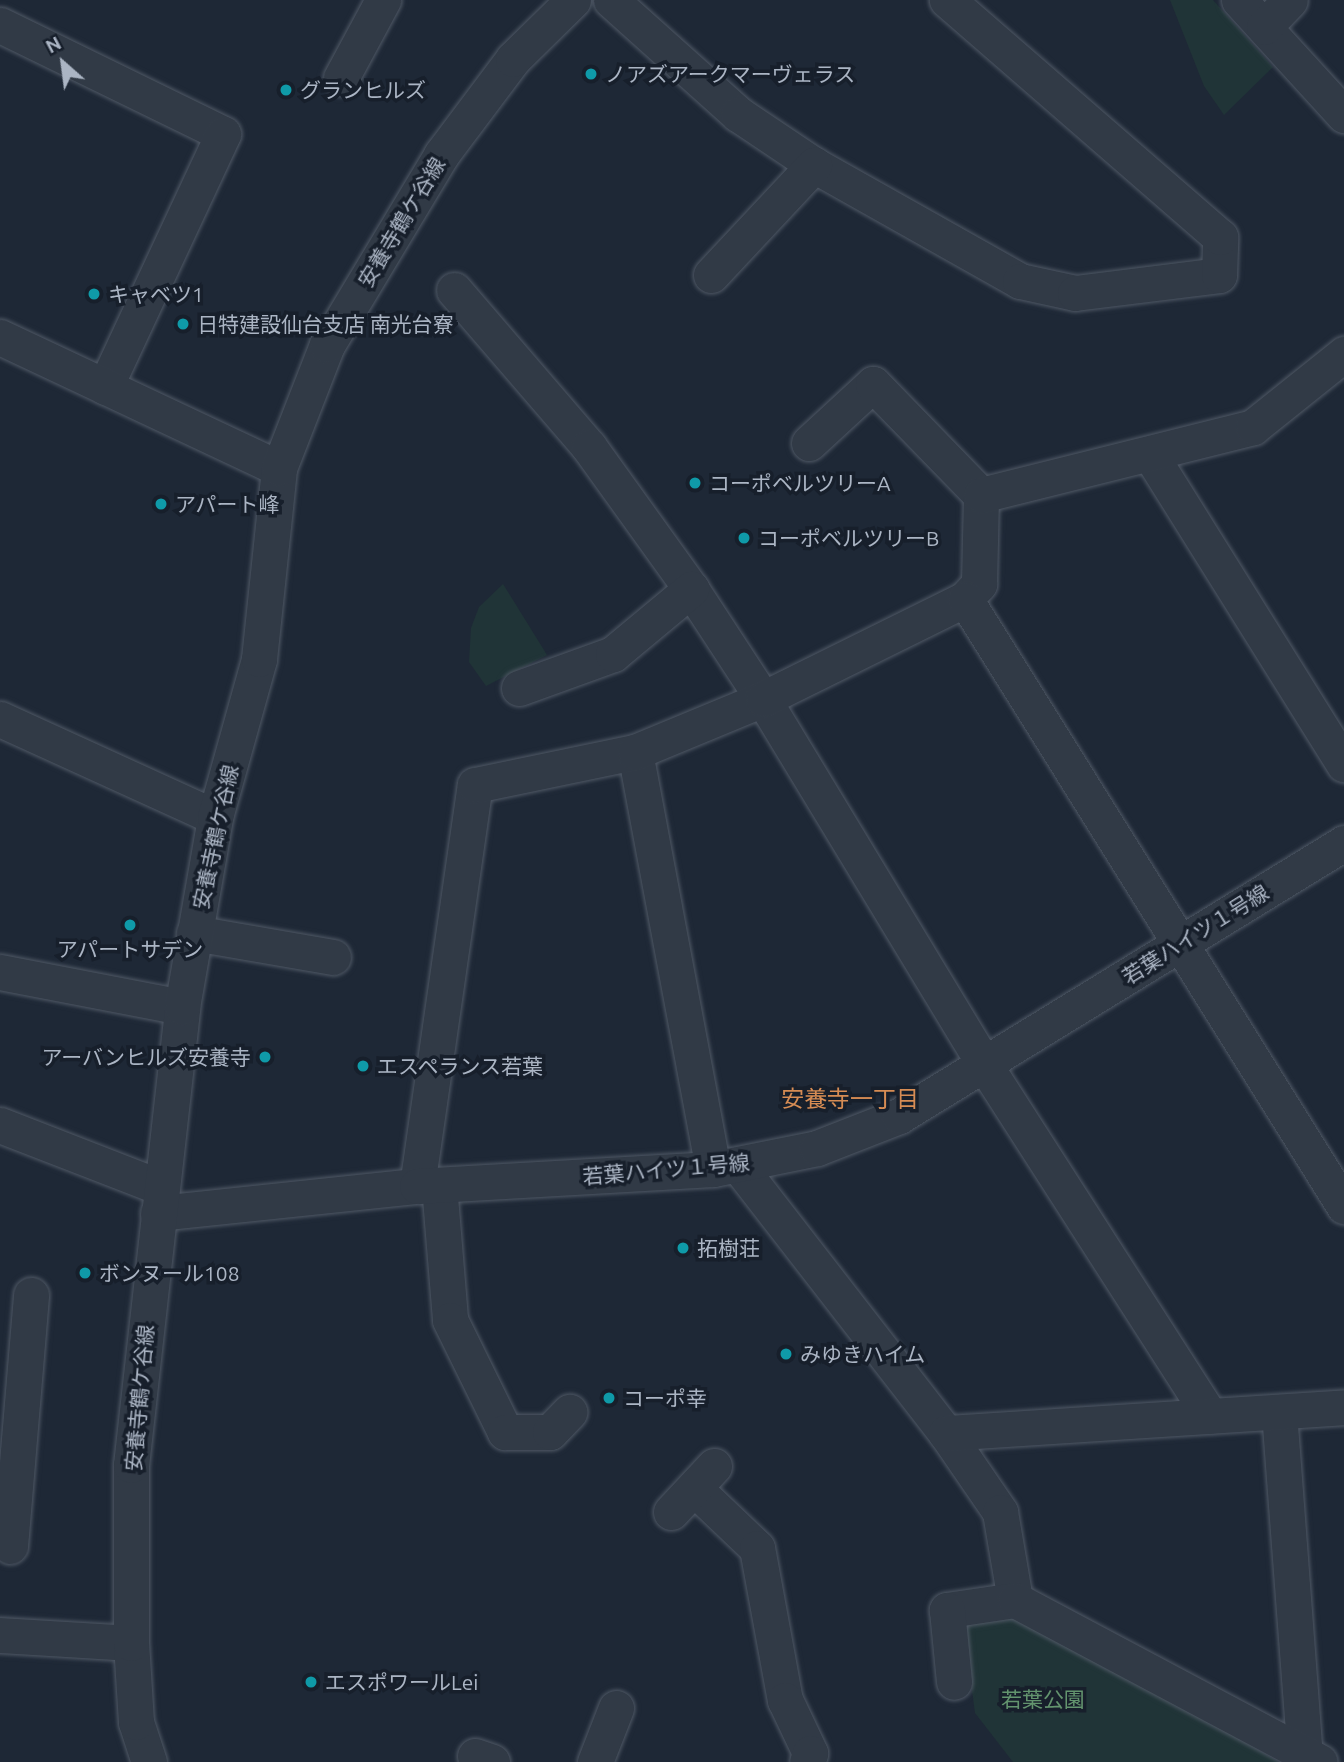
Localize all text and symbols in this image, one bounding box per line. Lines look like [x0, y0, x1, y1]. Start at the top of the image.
north arrow [28, 28, 98, 98]
text: N [42, 31, 65, 58]
place label: ノアズアークマーヴェラス [605, 61, 856, 87]
marker: ノアズアークマーヴェラス [583, 66, 599, 82]
place label: グランヒルズ [300, 77, 426, 103]
marker: グランヒルズ [278, 82, 294, 98]
street label: 安養寺鶴ケ谷線 [352, 153, 450, 291]
place label: キャベツ1 [108, 281, 204, 307]
marker: キャベツ1 [86, 286, 102, 302]
place label: 日特建設仙台支店 南光台寮 [197, 311, 454, 337]
marker: 日特建設仙台支店 南光台寮 [175, 316, 191, 332]
place label: コーポベルツリーA [709, 470, 891, 496]
marker: コーポベルツリーA [687, 475, 703, 491]
place label: アパート峰 [175, 491, 280, 517]
marker: アパート峰 [153, 496, 169, 512]
place label: コーポベルツリーB [758, 525, 939, 551]
marker: コーポベルツリーB [736, 530, 752, 546]
street label: 安養寺鶴ケ谷線 [187, 762, 243, 912]
street label: 若葉ハイツ１号線 [1117, 879, 1273, 989]
marker: アパートサデン [122, 917, 138, 933]
place label: アパートサデン [57, 936, 203, 962]
place label: アーバンヒルズ安養寺 [42, 1044, 251, 1070]
marker: アーバンヒルズ安養寺 [257, 1049, 273, 1065]
place label: エスペランス若葉 [377, 1053, 545, 1079]
marker: エスペランス若葉 [355, 1058, 371, 1074]
district label: 安養寺一丁目 [781, 1085, 919, 1113]
street label: 若葉ハイツ１号線 [581, 1149, 751, 1189]
place label: 拓樹荘 [697, 1235, 760, 1261]
marker: 拓樹荘 [675, 1240, 691, 1256]
place label: ボンヌール108 [99, 1260, 240, 1286]
marker: ボンヌール108 [77, 1265, 93, 1281]
street label: 安養寺鶴ケ谷線 [120, 1324, 158, 1472]
place label: みゆきハイム [800, 1341, 926, 1367]
marker: みゆきハイム [778, 1346, 794, 1362]
place label: コーポ幸 [623, 1385, 707, 1411]
marker: コーポ幸 [601, 1390, 617, 1406]
place label: エスポワールLei [325, 1669, 478, 1695]
marker: エスポワールLei [303, 1674, 319, 1690]
park label: 若葉公園 [1001, 1686, 1085, 1712]

